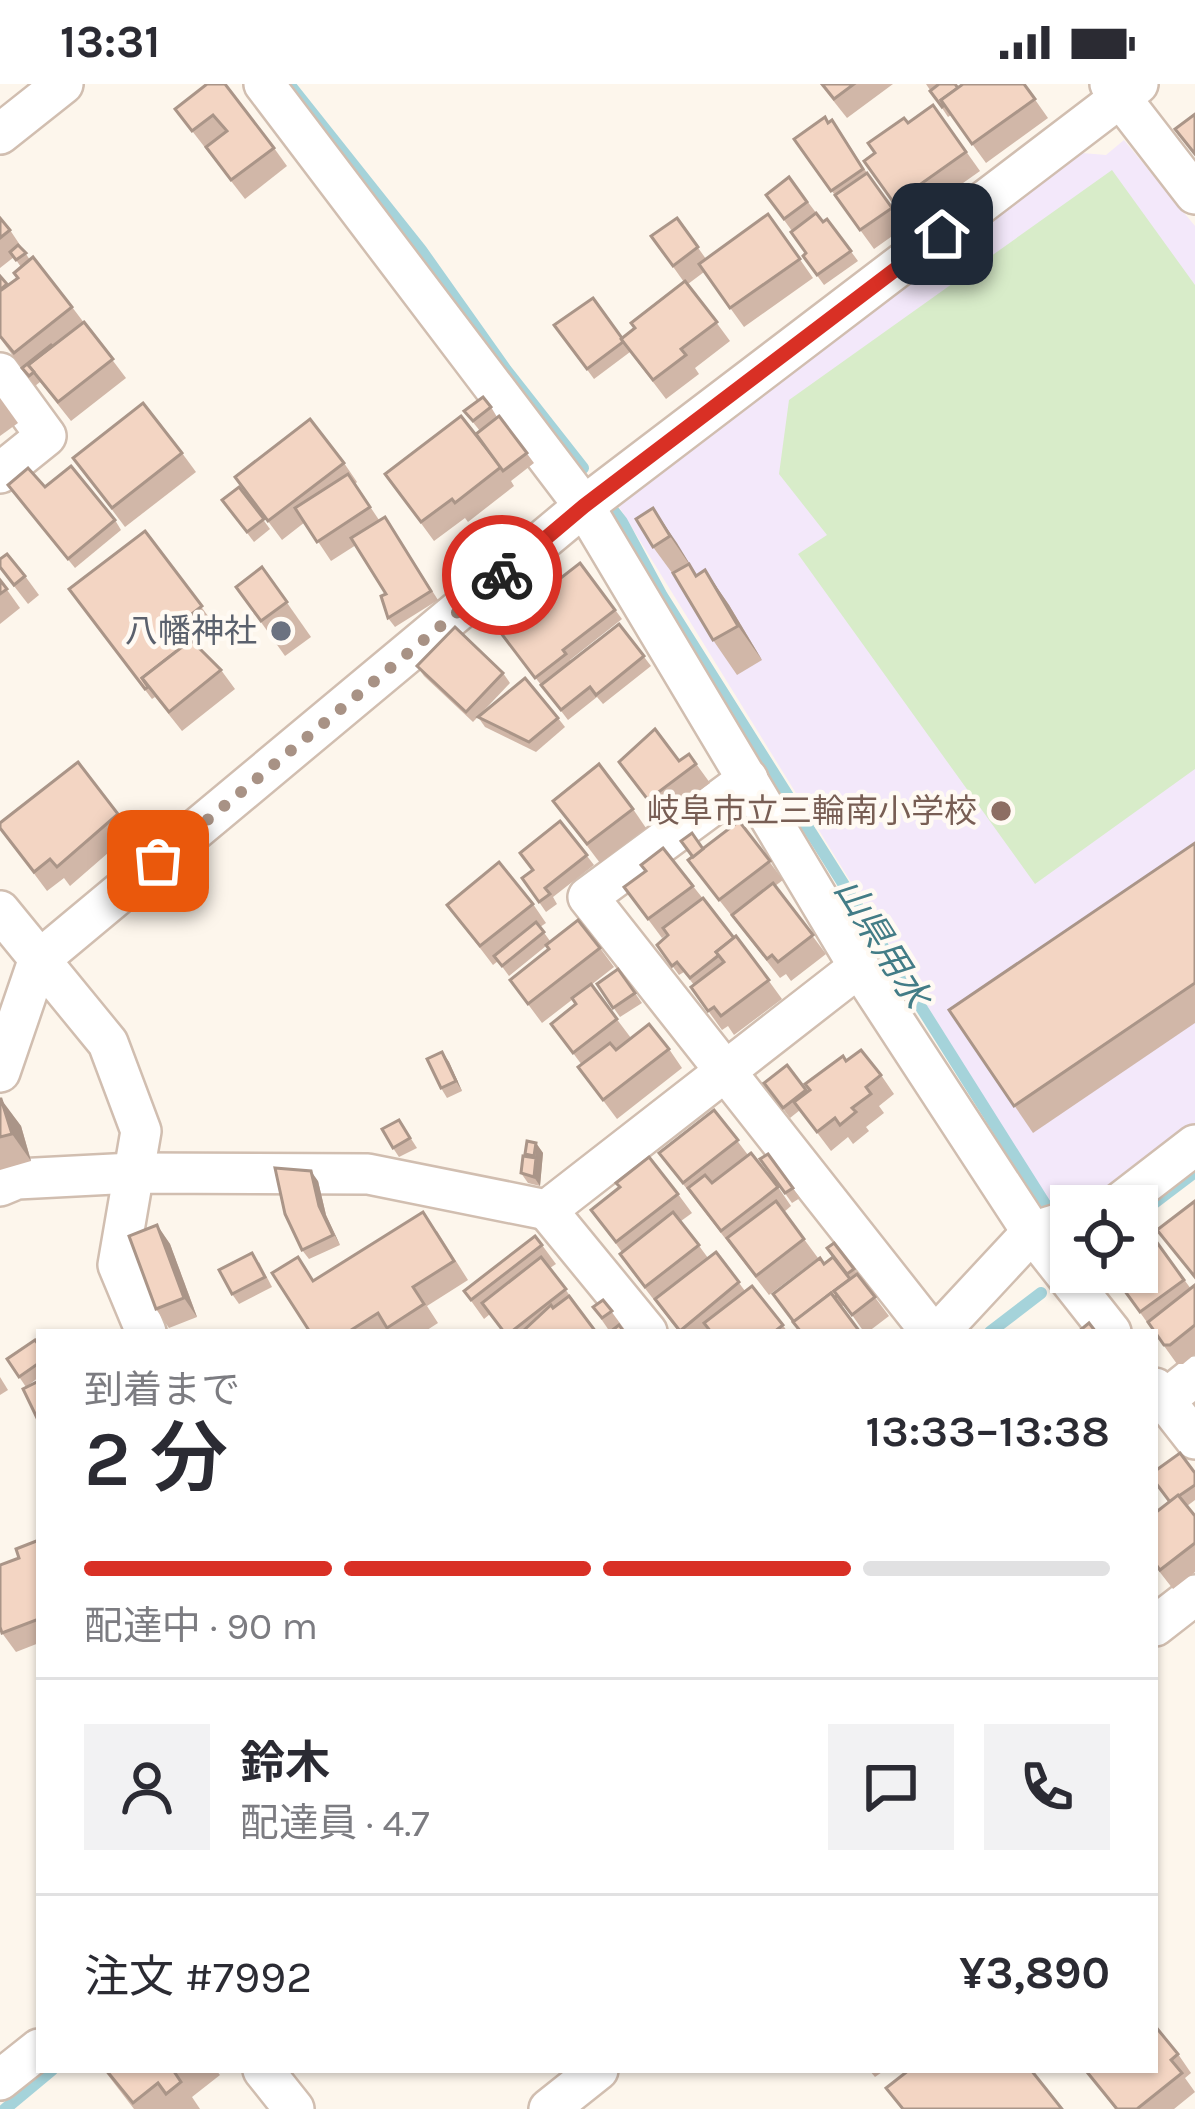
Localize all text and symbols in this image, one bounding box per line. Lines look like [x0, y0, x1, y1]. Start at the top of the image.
text: 13:31 [60, 16, 160, 68]
pin [891, 183, 993, 285]
icon: home [909, 201, 975, 267]
courier [442, 515, 562, 635]
icon: bike [469, 542, 535, 608]
place label: 八幡神社 [125, 612, 257, 650]
marker: 八幡神社 [268, 618, 294, 644]
place label: 岐阜市立三輪南小学校 [647, 792, 977, 830]
marker: 岐阜市立三輪南小学校 [988, 798, 1014, 824]
pin [107, 810, 209, 912]
icon: bag [125, 828, 191, 894]
water label: 山県用水 [826, 871, 940, 1019]
map controls [1050, 1185, 1158, 1293]
button: locate [1050, 1185, 1158, 1293]
text: 到着まで [84, 1367, 240, 1413]
text: 13:33–13:38 [866, 1405, 1110, 1457]
text: 2 分 [84, 1413, 228, 1505]
text: 配達中 · 90 m [84, 1603, 318, 1649]
button: person [84, 1724, 210, 1850]
button: chat [828, 1724, 954, 1850]
button: phone [984, 1724, 1110, 1850]
text: 鈴木 [240, 1737, 330, 1789]
text: 配達員 · 4.7 [240, 1800, 430, 1846]
text: ¥3,890 [959, 1947, 1110, 1999]
text: 注文 #7992 [84, 1951, 312, 2003]

